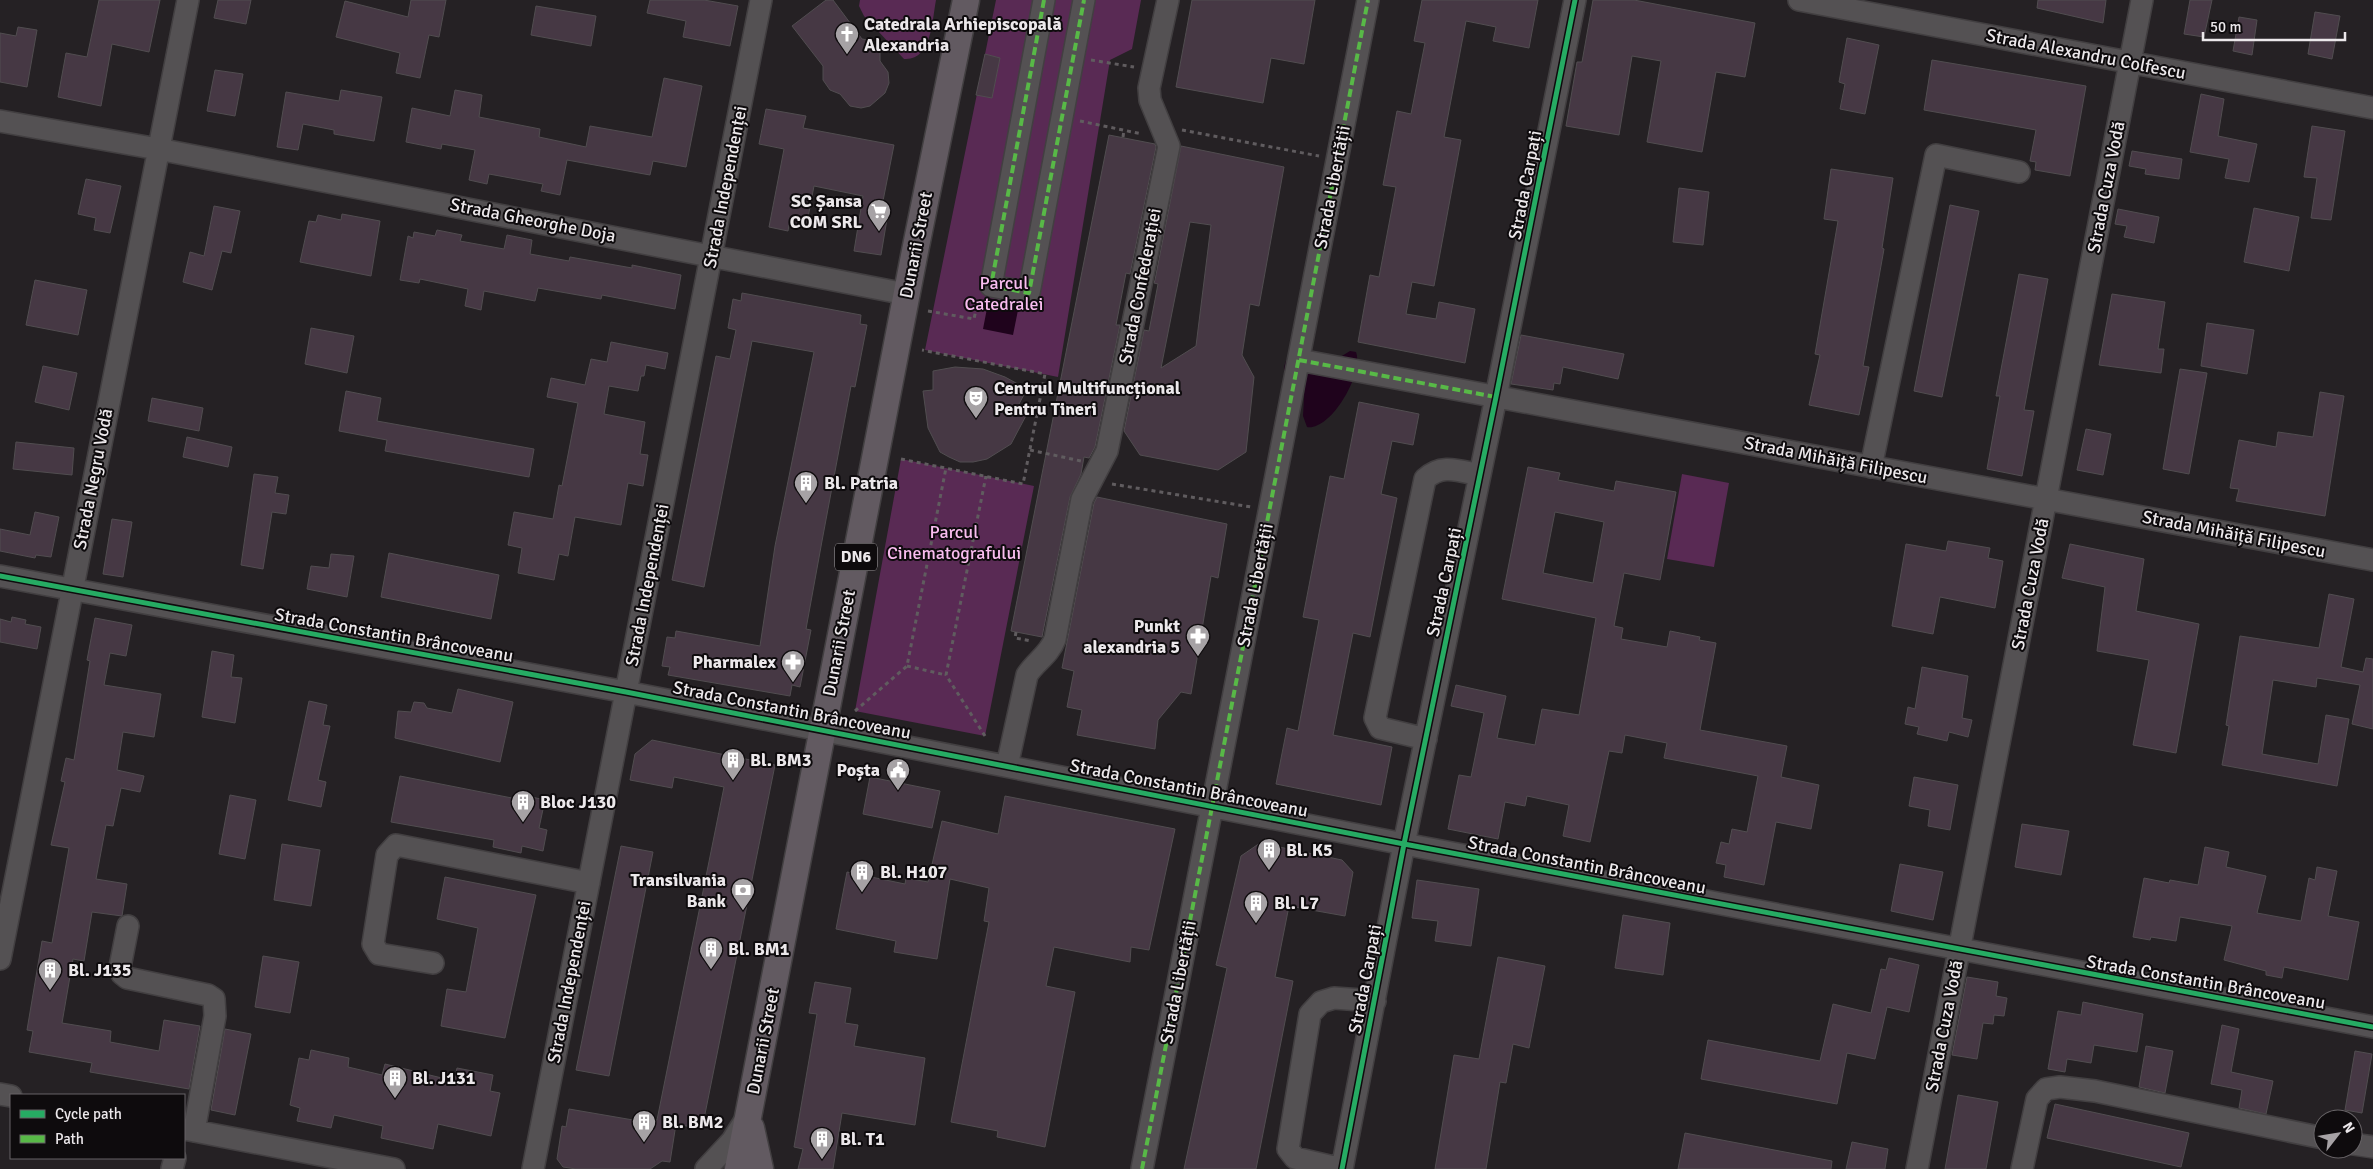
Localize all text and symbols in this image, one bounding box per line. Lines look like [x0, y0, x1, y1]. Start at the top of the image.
scale bar [2203, 10, 2346, 42]
place label: Catedrala Arhiepiscopală Alexandria [864, 13, 1062, 56]
text: 50 m [2210, 18, 2241, 36]
church icon: Catedrala Arhiepiscopală Alexandria [834, 21, 860, 55]
street label: Strada Alexandru Colfescu [1984, 24, 2188, 84]
street label: Strada Independenței [698, 104, 752, 270]
street label: Strada Cuza Vodă [2082, 119, 2130, 255]
street label: Strada Libertății [1309, 123, 1355, 251]
street label: Strada Carpați [1504, 129, 1546, 241]
place label: SC Șansa COM SRL [790, 190, 863, 233]
street label: Dunarii Street [895, 190, 937, 300]
street label: Strada Gheorghe Doja [448, 193, 618, 247]
supermarket icon: SC Șansa COM SRL [866, 198, 892, 232]
street label: Strada Confederației [1114, 206, 1166, 366]
park label: Parcul Catedralei [965, 272, 1043, 315]
place label: Centrul Multifuncțional Pentru Tineri [994, 377, 1181, 420]
theatre icon: Centrul Multifuncțional Pentru Tineri [963, 385, 989, 419]
street label: Strada Negru Vodă [69, 407, 117, 551]
street label: Strada Mihăiță Filipescu [1743, 431, 1929, 489]
building icon: Bl. Patria [793, 470, 819, 504]
place label: Bl. Patria [824, 472, 898, 494]
street label: Strada Independenței [620, 502, 674, 668]
street label: Strada Mihăiță Filipescu [2141, 505, 2327, 563]
street label: Strada Cuza Vodă [2006, 516, 2054, 652]
park label: Parcul Cinematografului [887, 521, 1021, 564]
street label: Strada Libertății [1232, 521, 1278, 649]
street label: Strada Carpați [1422, 526, 1466, 638]
road number: DN6 [835, 544, 877, 570]
street label: Dunarii Street [818, 588, 860, 698]
street label: Strada Constantin Brâncoveanu [273, 603, 515, 667]
place label: Punkt alexandria 5 [1083, 615, 1180, 658]
pharmacy icon: Punkt alexandria 5 [1185, 623, 1211, 657]
pharmacy icon: Pharmalex [780, 649, 806, 683]
place label: Pharmalex [692, 651, 776, 673]
street label: Strada Constantin Brâncoveanu [671, 676, 913, 744]
building icon: Bl. BM3 [720, 747, 746, 781]
place label: Bl. BM3 [750, 749, 812, 771]
street label: Strada Constantin Brâncoveanu [1068, 754, 1310, 822]
public building icon: Poșta [885, 757, 911, 791]
place label: Poșta [836, 759, 880, 781]
building icon: Bloc J130 [510, 789, 536, 823]
place label: Bloc J130 [540, 791, 616, 813]
street label: Strada Constantin Brâncoveanu [1466, 831, 1708, 899]
building icon: Bl. K5 [1256, 837, 1282, 871]
place label: Bl. K5 [1286, 839, 1333, 861]
building icon: Bl. H107 [849, 859, 875, 893]
place label: Bl. H107 [880, 861, 948, 883]
place label: Transilvania Bank [630, 869, 727, 912]
bank icon: Transilvania Bank [730, 877, 756, 911]
building icon: Bl. L7 [1243, 890, 1269, 924]
place label: Bl. L7 [1274, 892, 1319, 914]
street label: Strada Independenței [542, 899, 596, 1065]
street label: Strada Libertății [1155, 918, 1201, 1046]
street label: Strada Carpați [1344, 923, 1386, 1035]
building icon: Bl. BM1 [698, 936, 724, 970]
place label: Bl. BM1 [728, 938, 790, 960]
street label: Strada Constantin Brâncoveanu [2085, 950, 2327, 1014]
building icon: Bl. J135 [37, 957, 63, 991]
street label: Strada Cuza Vodă [1920, 958, 1968, 1094]
place label: Bl. J135 [68, 959, 131, 981]
street label: Dunarii Street [742, 986, 784, 1096]
building icon: Bl. J131 [382, 1065, 408, 1099]
place label: Bl. J131 [412, 1067, 476, 1089]
legend [10, 1094, 185, 1159]
text: Cycle path [55, 1105, 122, 1123]
building icon: Bl. BM2 [631, 1109, 657, 1143]
north arrow [2313, 1109, 2363, 1159]
place label: Bl. BM2 [662, 1111, 724, 1133]
text: N [2339, 1119, 2359, 1136]
building icon: Bl. T1 [809, 1126, 835, 1160]
place label: Bl. T1 [840, 1128, 885, 1150]
text: Path [55, 1130, 84, 1148]

